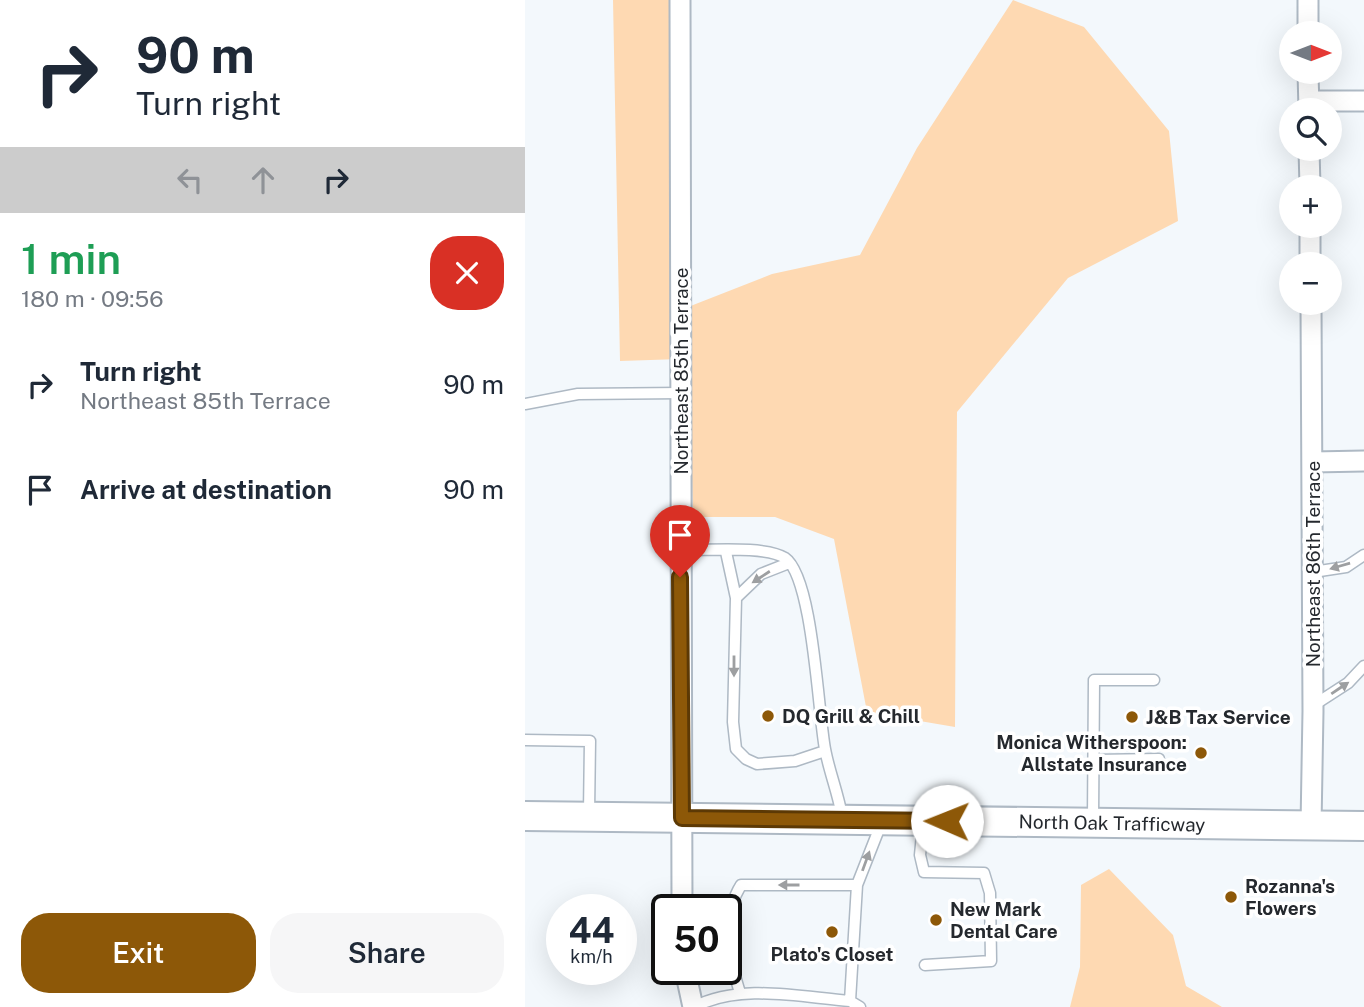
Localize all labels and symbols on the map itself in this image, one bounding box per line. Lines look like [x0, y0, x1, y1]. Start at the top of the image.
north arrow [1279, 21, 1342, 84]
street label: Northeast 85th Terrace [670, 267, 692, 475]
street label: Northeast 86th Terrace [1302, 461, 1324, 667]
pin [650, 505, 710, 577]
one-way arrow [1329, 562, 1350, 572]
one-way arrow [752, 570, 770, 584]
one-way arrow [728, 655, 739, 677]
one-way arrow [1331, 681, 1349, 695]
place label: DQ Grill & Chill [782, 705, 920, 727]
place label: J&B Tax Service [1146, 706, 1291, 728]
marker: DQ Grill & Chill [760, 708, 776, 724]
marker: J&B Tax Service [1124, 709, 1140, 725]
place label: Monica Witherspoon: Allstate Insurance [996, 731, 1187, 775]
marker: Monica Witherspoon: Allstate Insurance [1193, 745, 1209, 761]
position arrow [910, 784, 984, 858]
street label: North Oak Trafficway [1018, 810, 1206, 836]
one-way arrow [860, 850, 871, 871]
place label: Rozanna's Flowers [1245, 875, 1335, 919]
one-way arrow [778, 879, 800, 891]
marker: Rozanna's Flowers [1223, 889, 1239, 905]
speed limit sign: 50 [651, 894, 742, 985]
place label: New Mark Dental Care [950, 898, 1058, 942]
marker: New Mark Dental Care [928, 912, 944, 928]
marker: Plato's Closet [824, 924, 840, 940]
place label: Plato's Closet [770, 943, 894, 965]

